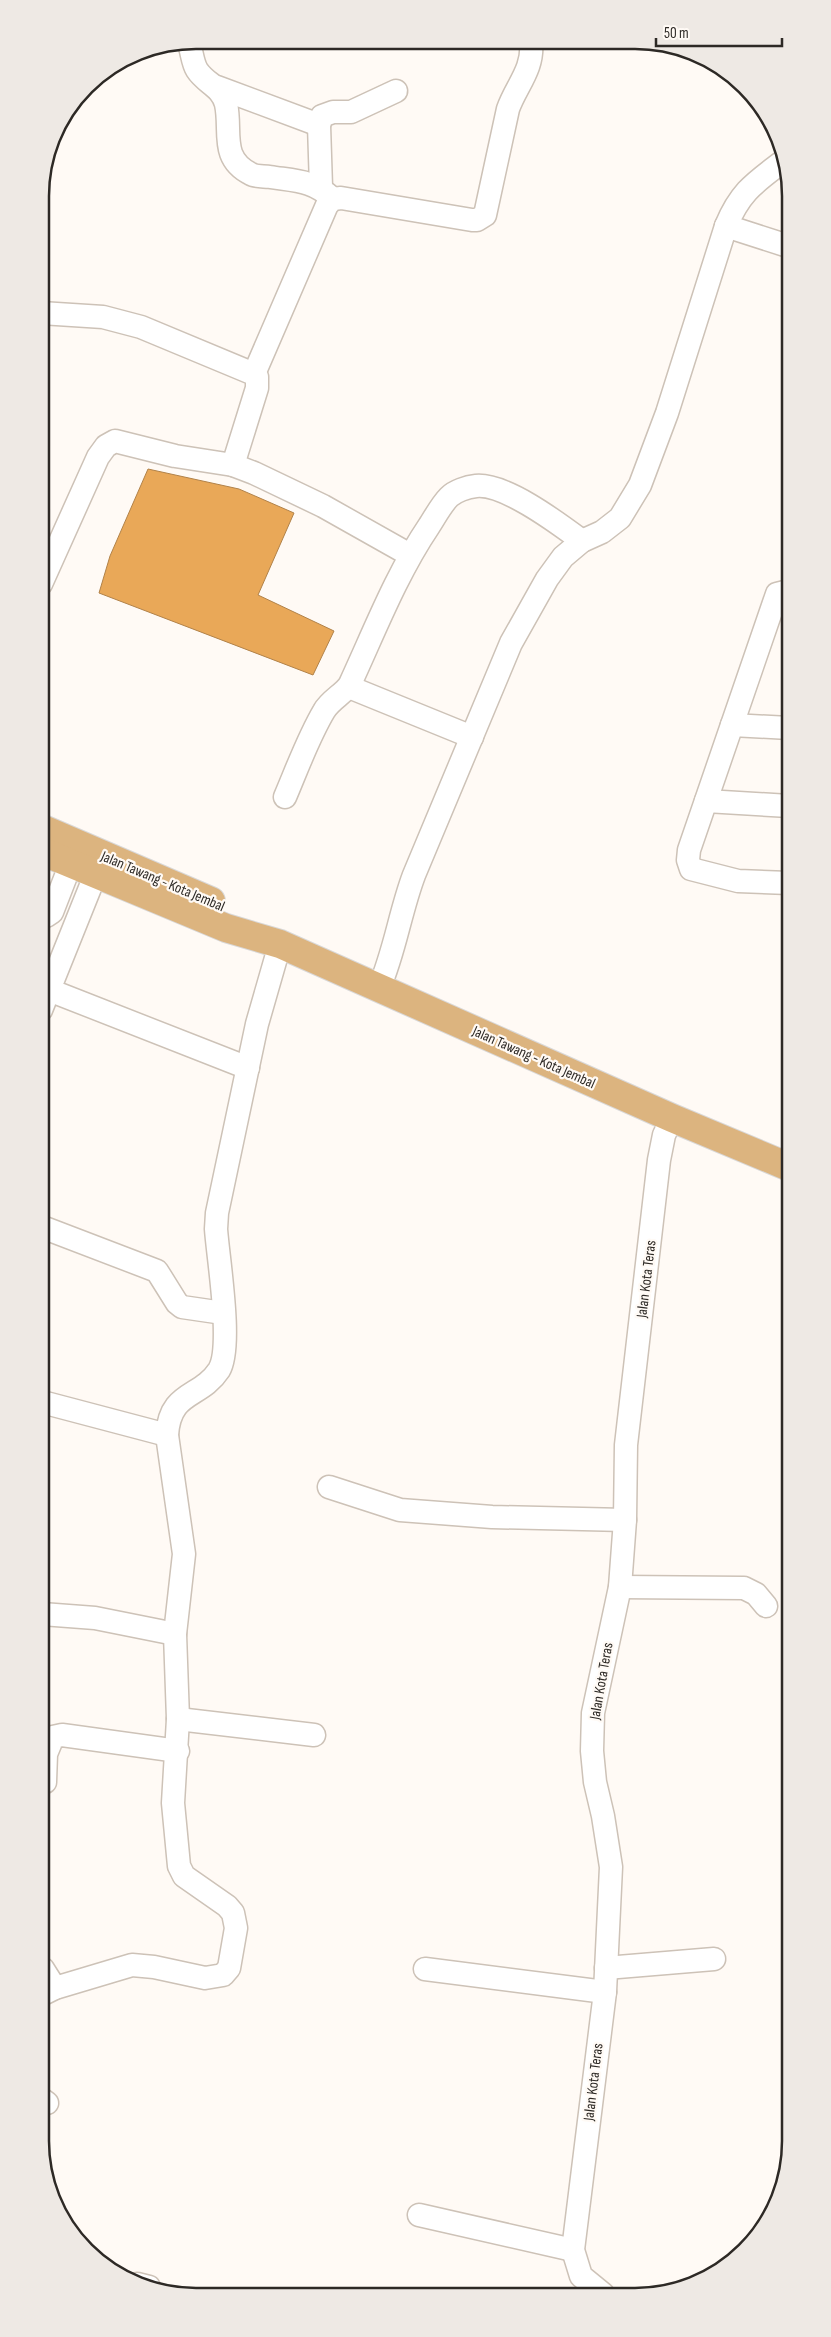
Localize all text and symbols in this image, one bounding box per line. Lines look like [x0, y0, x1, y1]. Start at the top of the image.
scale bar [656, 15, 782, 47]
text: 50 m [664, 24, 689, 43]
street label: Jalan Tawang - Kota Jembal [97, 846, 228, 916]
street label: Jalan Tawang - Kota Jembal [468, 1021, 598, 1093]
street label: Jalan Kota Teras [632, 1239, 661, 1320]
street label: Jalan Kota Teras [585, 1641, 618, 1722]
street label: Jalan Kota Teras [579, 2042, 608, 2123]

